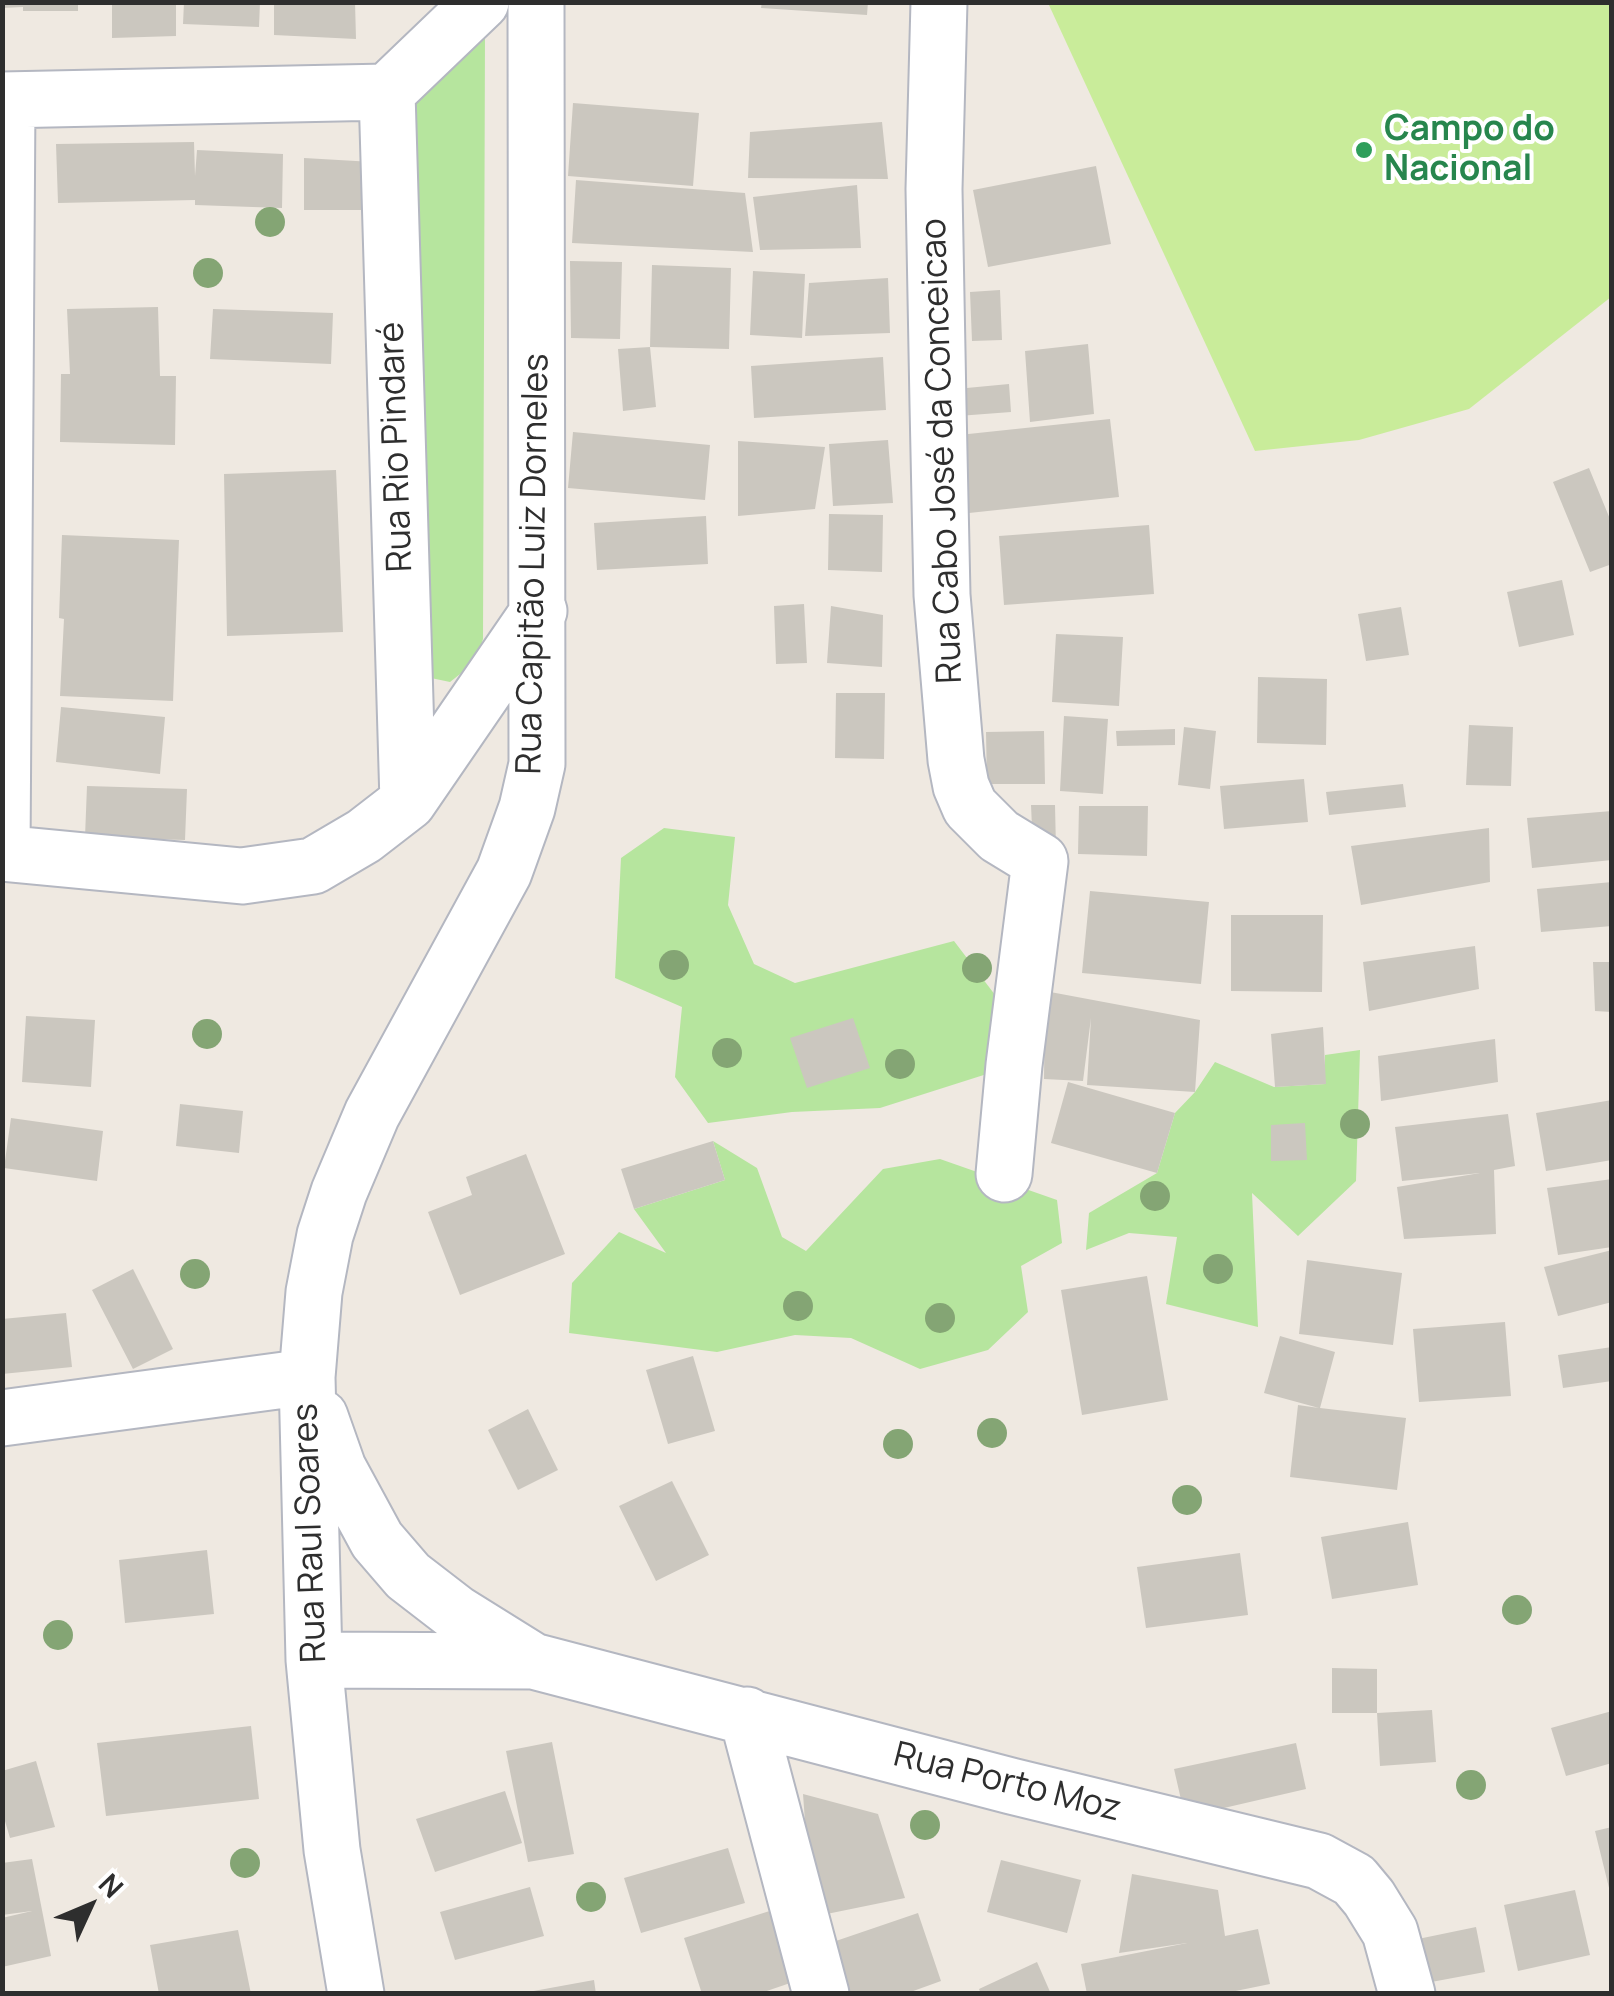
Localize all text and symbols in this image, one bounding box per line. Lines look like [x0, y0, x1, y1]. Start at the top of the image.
place label: Campo do Nacional [1384, 109, 1555, 191]
marker: Campo do Nacional [1353, 139, 1375, 161]
street label: Rua Cabo José da Conceicao [914, 218, 972, 684]
street label: Rua Rio Pindaré [372, 321, 422, 573]
street label: Rua Capitão Luiz Dorneles [509, 353, 559, 775]
street label: Rua Raul Soares [285, 1403, 337, 1663]
street label: Rua Porto Moz [889, 1734, 1125, 1832]
north arrow [40, 1856, 140, 1956]
text: N [91, 1865, 132, 1906]

